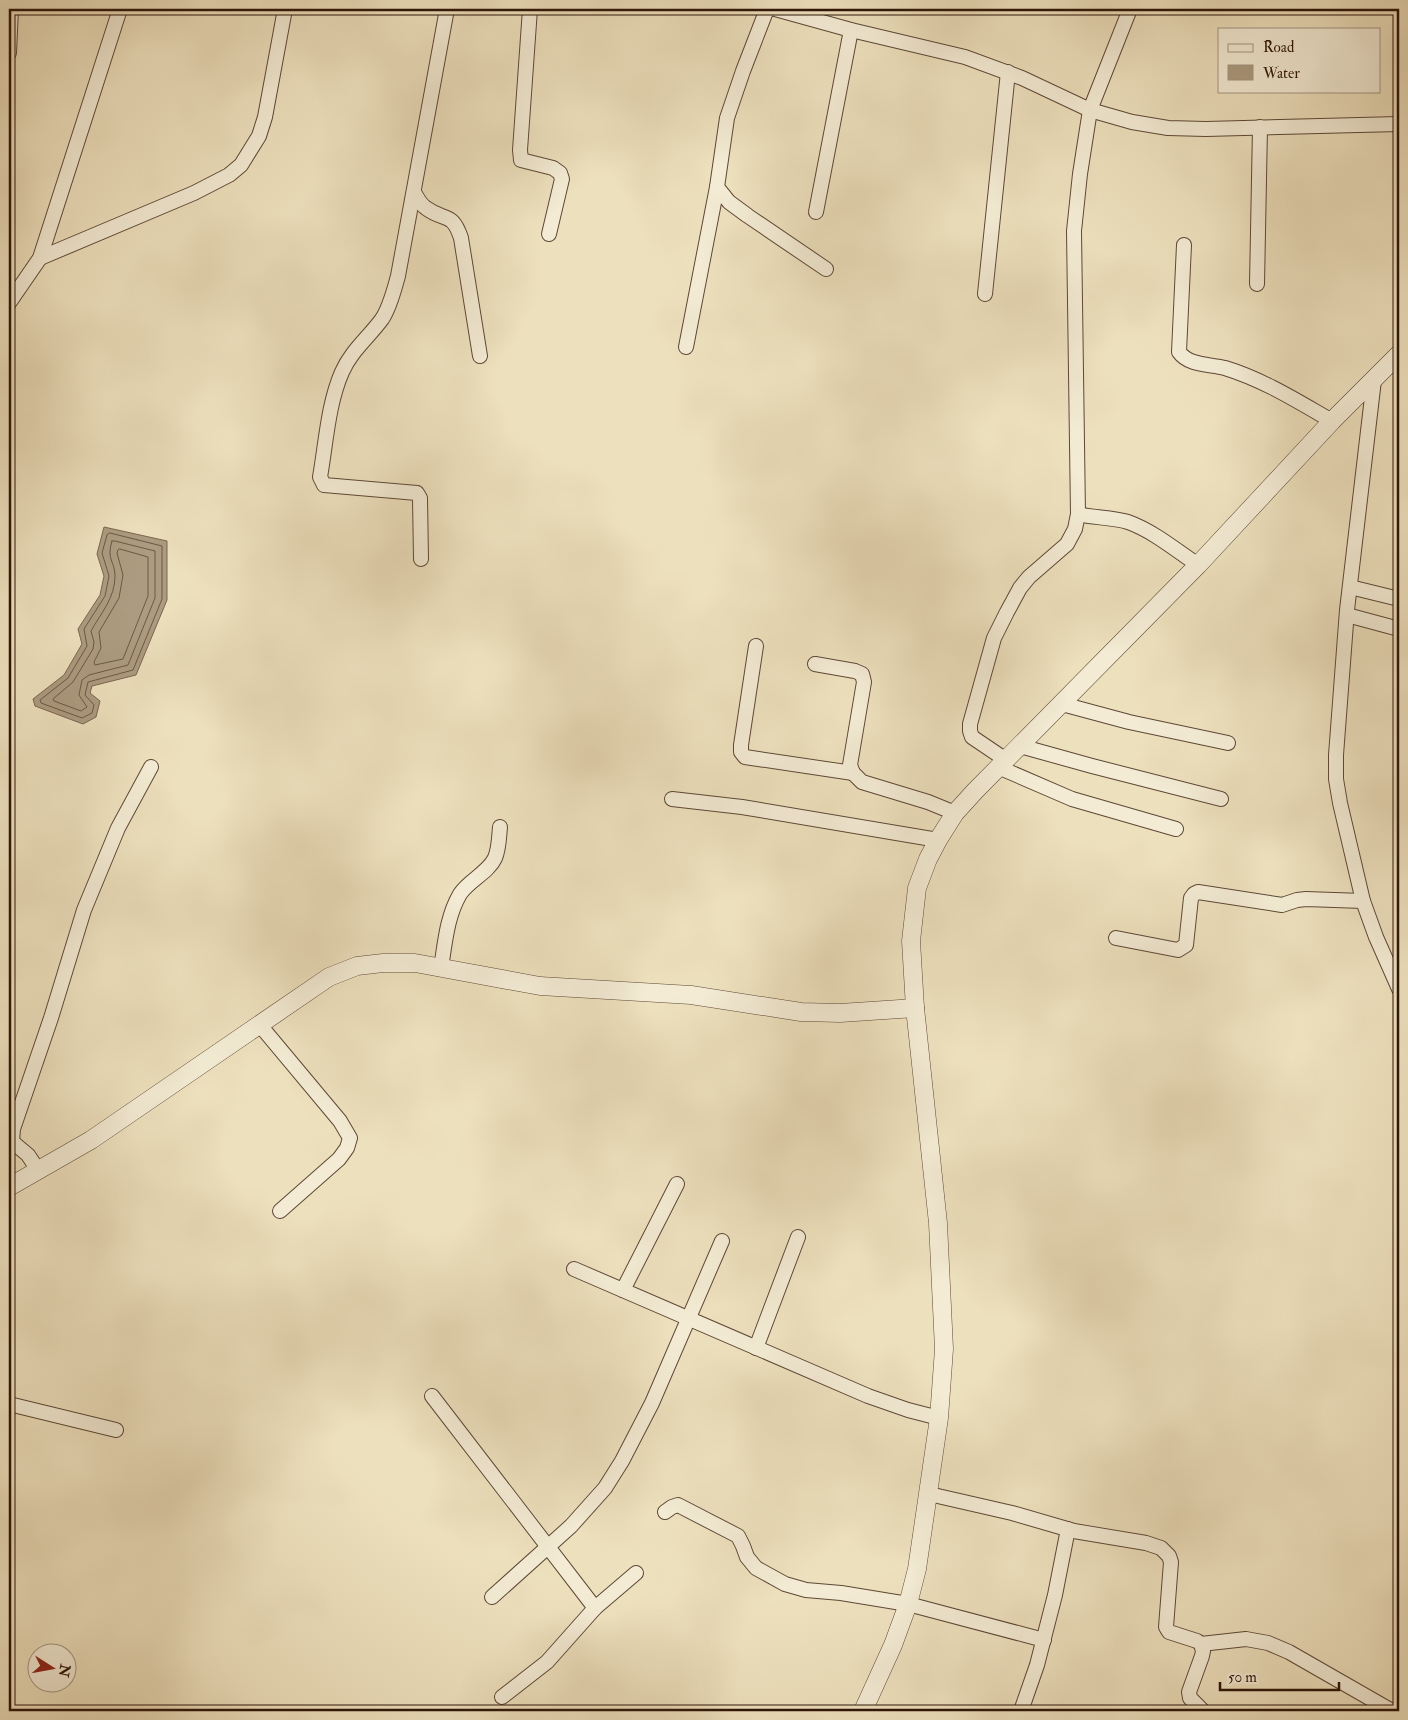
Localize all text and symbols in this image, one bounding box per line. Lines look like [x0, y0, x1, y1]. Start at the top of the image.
legend [1218, 28, 1380, 92]
text: Road [1263, 38, 1295, 57]
text: Water [1262, 64, 1300, 83]
north arrow [28, 1642, 78, 1692]
scale bar [1220, 1660, 1339, 1692]
text: N [55, 1662, 74, 1679]
text: 50 m [1228, 1668, 1257, 1687]

